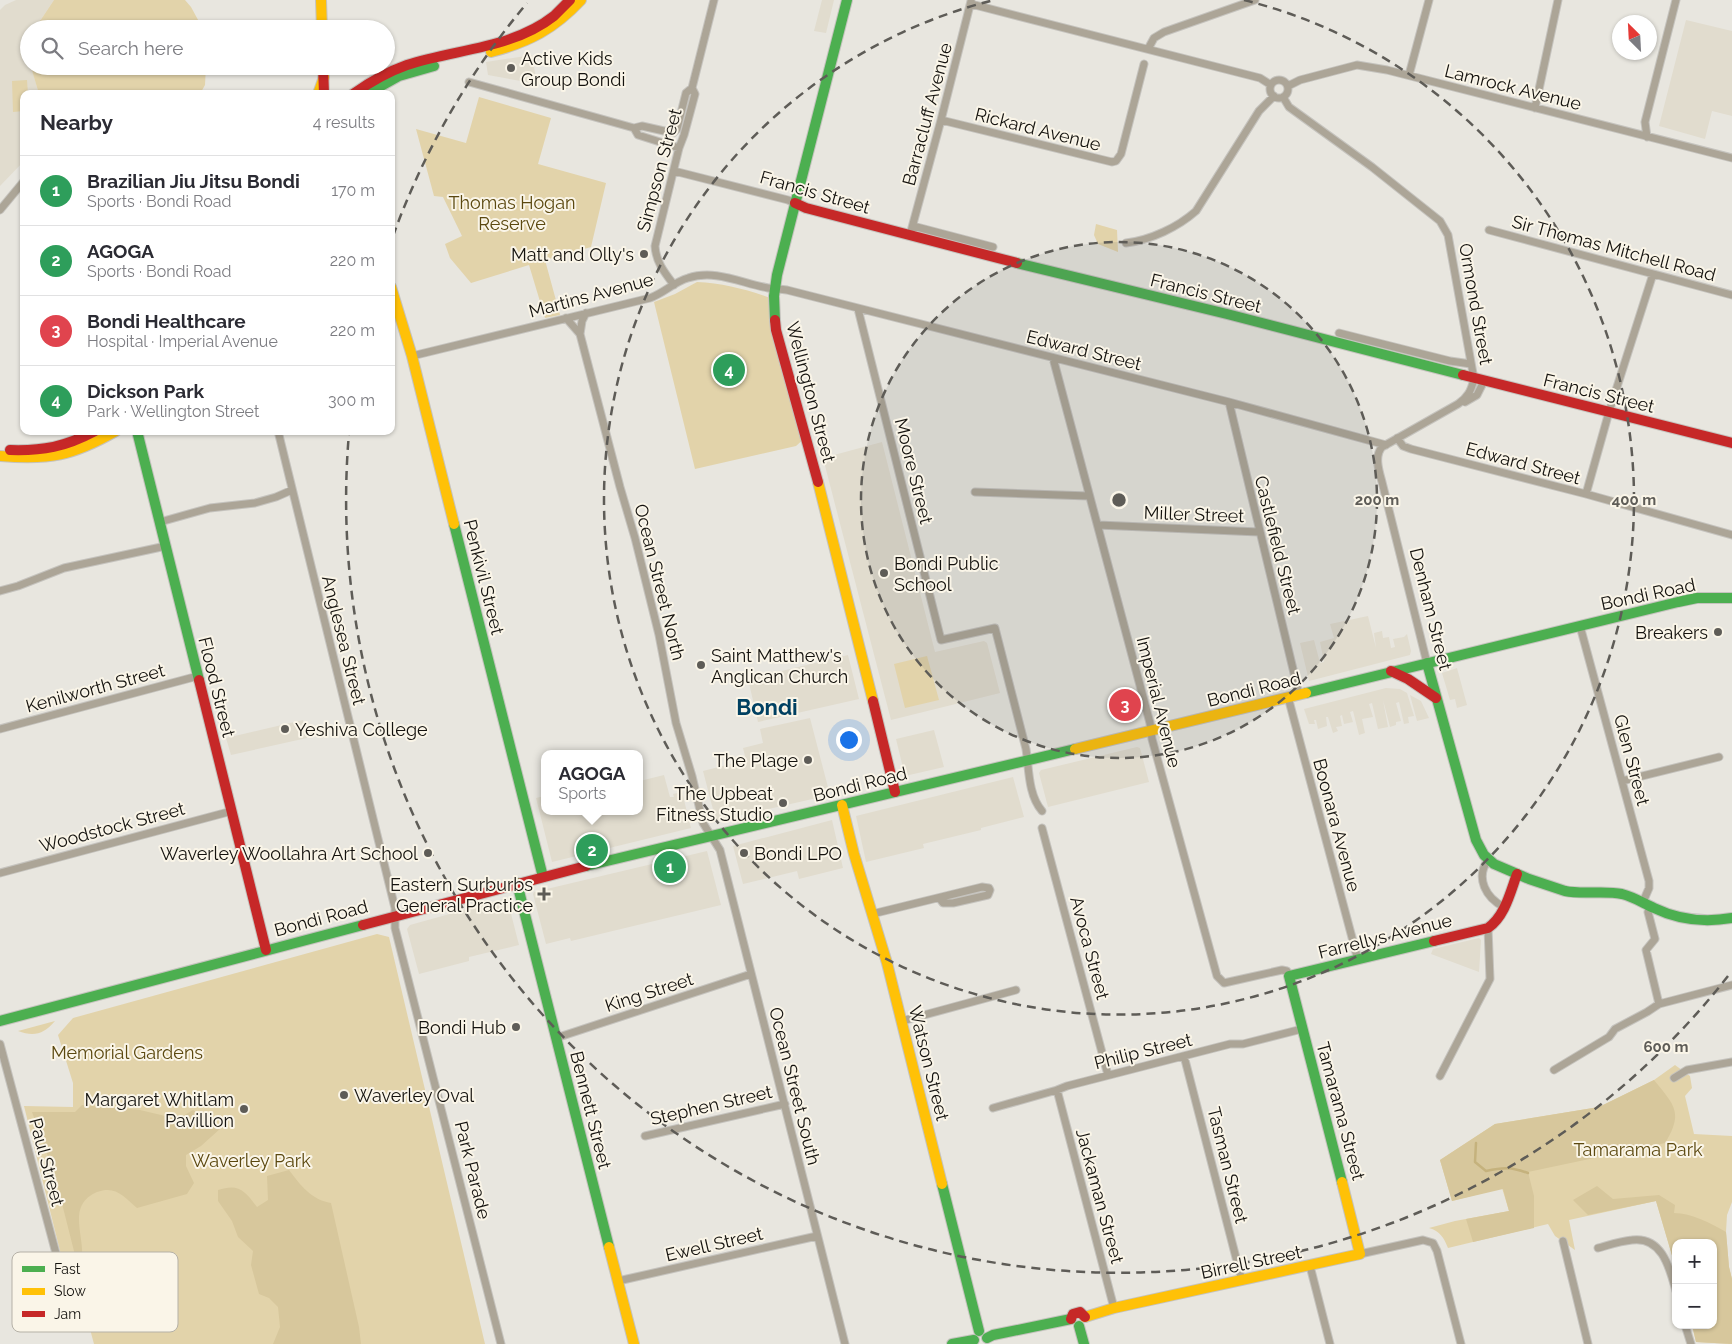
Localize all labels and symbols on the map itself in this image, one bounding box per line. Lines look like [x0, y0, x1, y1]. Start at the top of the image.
north arrow [1612, 15, 1657, 60]
street label: Barracluff Avenue [898, 40, 956, 188]
place label: Active Kids Group Bondi [521, 48, 625, 90]
street label: Lamrock Avenue [1442, 60, 1584, 114]
marker: Active Kids Group Bondi [505, 62, 517, 74]
street label: Rickard Avenue [973, 103, 1104, 155]
street label: Simpson Street [632, 106, 686, 234]
street label: Francis Street [758, 166, 872, 218]
park label: Thomas Hogan Reserve [448, 192, 576, 234]
street label: Sir Thomas Mitchell Road [1510, 211, 1718, 285]
street label: Ormond Street [1455, 242, 1497, 366]
place label: Matt and Olly's [511, 244, 634, 265]
marker: Matt and Olly's [638, 248, 650, 260]
street label: Martins Avenue [526, 268, 656, 322]
street label: Francis Street [1148, 269, 1264, 317]
street label: Wellington Street [782, 319, 840, 465]
street label: Edward Street [1024, 326, 1144, 374]
pin: 4 [713, 351, 745, 389]
street label: Francis Street [1541, 369, 1657, 417]
street label: Moore Street [891, 416, 937, 526]
street label: Edward Street [1463, 438, 1583, 488]
street label: Castlefield Street [1251, 473, 1305, 617]
centre of rings [1110, 491, 1128, 509]
text: 200 m [1355, 491, 1399, 509]
text: 400 m [1612, 491, 1656, 509]
street label: Ocean Street North [630, 502, 690, 662]
street label: Miller Street [1143, 502, 1245, 526]
street label: Penkivil Street [460, 517, 508, 637]
street label: Denham Street [1406, 546, 1456, 672]
place label: Bondi Public School [894, 553, 999, 595]
marker: Bondi Public School [878, 567, 890, 579]
street label: Anglesea Street [318, 573, 370, 707]
street label: Bondi Road [1599, 574, 1697, 614]
place label: Breakers [1635, 622, 1708, 643]
marker: Breakers [1712, 626, 1724, 638]
street label: Imperial Avenue [1133, 634, 1186, 770]
street label: Flood Street [194, 635, 240, 739]
place label: Saint Matthew's Anglican Church [711, 645, 848, 687]
street label: Kenilworth Street [23, 659, 167, 717]
marker: Saint Matthew's Anglican Church [695, 659, 707, 671]
street label: Bondi Road [1205, 667, 1303, 711]
pin: 3 [1109, 686, 1141, 724]
district label: Bondi [736, 694, 798, 720]
street label: Glen Street [1610, 712, 1654, 808]
place label: Yeshiva College [295, 719, 428, 740]
marker: Yeshiva College [279, 723, 291, 735]
your location [836, 727, 862, 753]
place label: The Plage [714, 750, 798, 771]
marker: The Plage [802, 754, 814, 766]
street label: Boonara Avenue [1309, 756, 1365, 894]
street label: Bondi Road [811, 762, 909, 806]
place label: The Upbeat Fitness Studio [656, 783, 773, 825]
marker: The Upbeat Fitness Studio [777, 797, 789, 809]
street label: Woodstock Street [37, 798, 187, 856]
pin: 2 [576, 831, 608, 869]
place label: Waverley Woollahra Art School [160, 843, 418, 864]
place label: Bondi LPO [754, 843, 842, 864]
marker: Waverley Woollahra Art School [422, 847, 434, 859]
marker: Bondi LPO [738, 847, 750, 859]
pin: 1 [654, 848, 686, 886]
place label: Eastern Surburbs General Practice [390, 874, 533, 916]
marker: Eastern Surburbs General Practice [537, 887, 551, 901]
street label: Avoca Street [1066, 894, 1114, 1002]
street label: Bondi Road [272, 895, 370, 941]
street label: Farrellys Avenue [1316, 909, 1454, 963]
street label: King Street [602, 968, 696, 1016]
street label: Watson Street [905, 1003, 953, 1123]
street label: Ocean Street South [765, 1005, 825, 1167]
place label: Bondi Hub [418, 1017, 506, 1038]
marker: Bondi Hub [510, 1021, 522, 1033]
street label: Philip Street [1092, 1029, 1194, 1073]
text: 600 m [1643, 1038, 1689, 1056]
street label: Tamarama Street [1312, 1040, 1370, 1182]
park label: Memorial Gardens [51, 1042, 203, 1063]
street label: Bennett Street [566, 1049, 616, 1171]
street label: Stephen Street [648, 1081, 774, 1129]
place label: Waverley Oval [354, 1085, 474, 1106]
place label: Margaret Whitlam Pavillion [84, 1089, 234, 1131]
marker: Waverley Oval [338, 1089, 350, 1101]
marker: Margaret Whitlam Pavillion [238, 1103, 250, 1115]
street label: Tasman Street [1203, 1105, 1253, 1225]
street label: Paul Street [25, 1116, 69, 1208]
street label: Park Parade [451, 1119, 495, 1222]
street label: Jackaman Street [1072, 1126, 1128, 1266]
park label: Tamarama Park [1573, 1139, 1703, 1160]
park label: Waverley Park [191, 1150, 311, 1171]
street label: Ewell Street [663, 1223, 765, 1265]
street label: Birrell Street [1199, 1241, 1303, 1283]
legend [12, 1252, 178, 1332]
text: Fast [54, 1261, 81, 1277]
text: Slow [54, 1283, 86, 1299]
text: Jam [54, 1306, 81, 1322]

